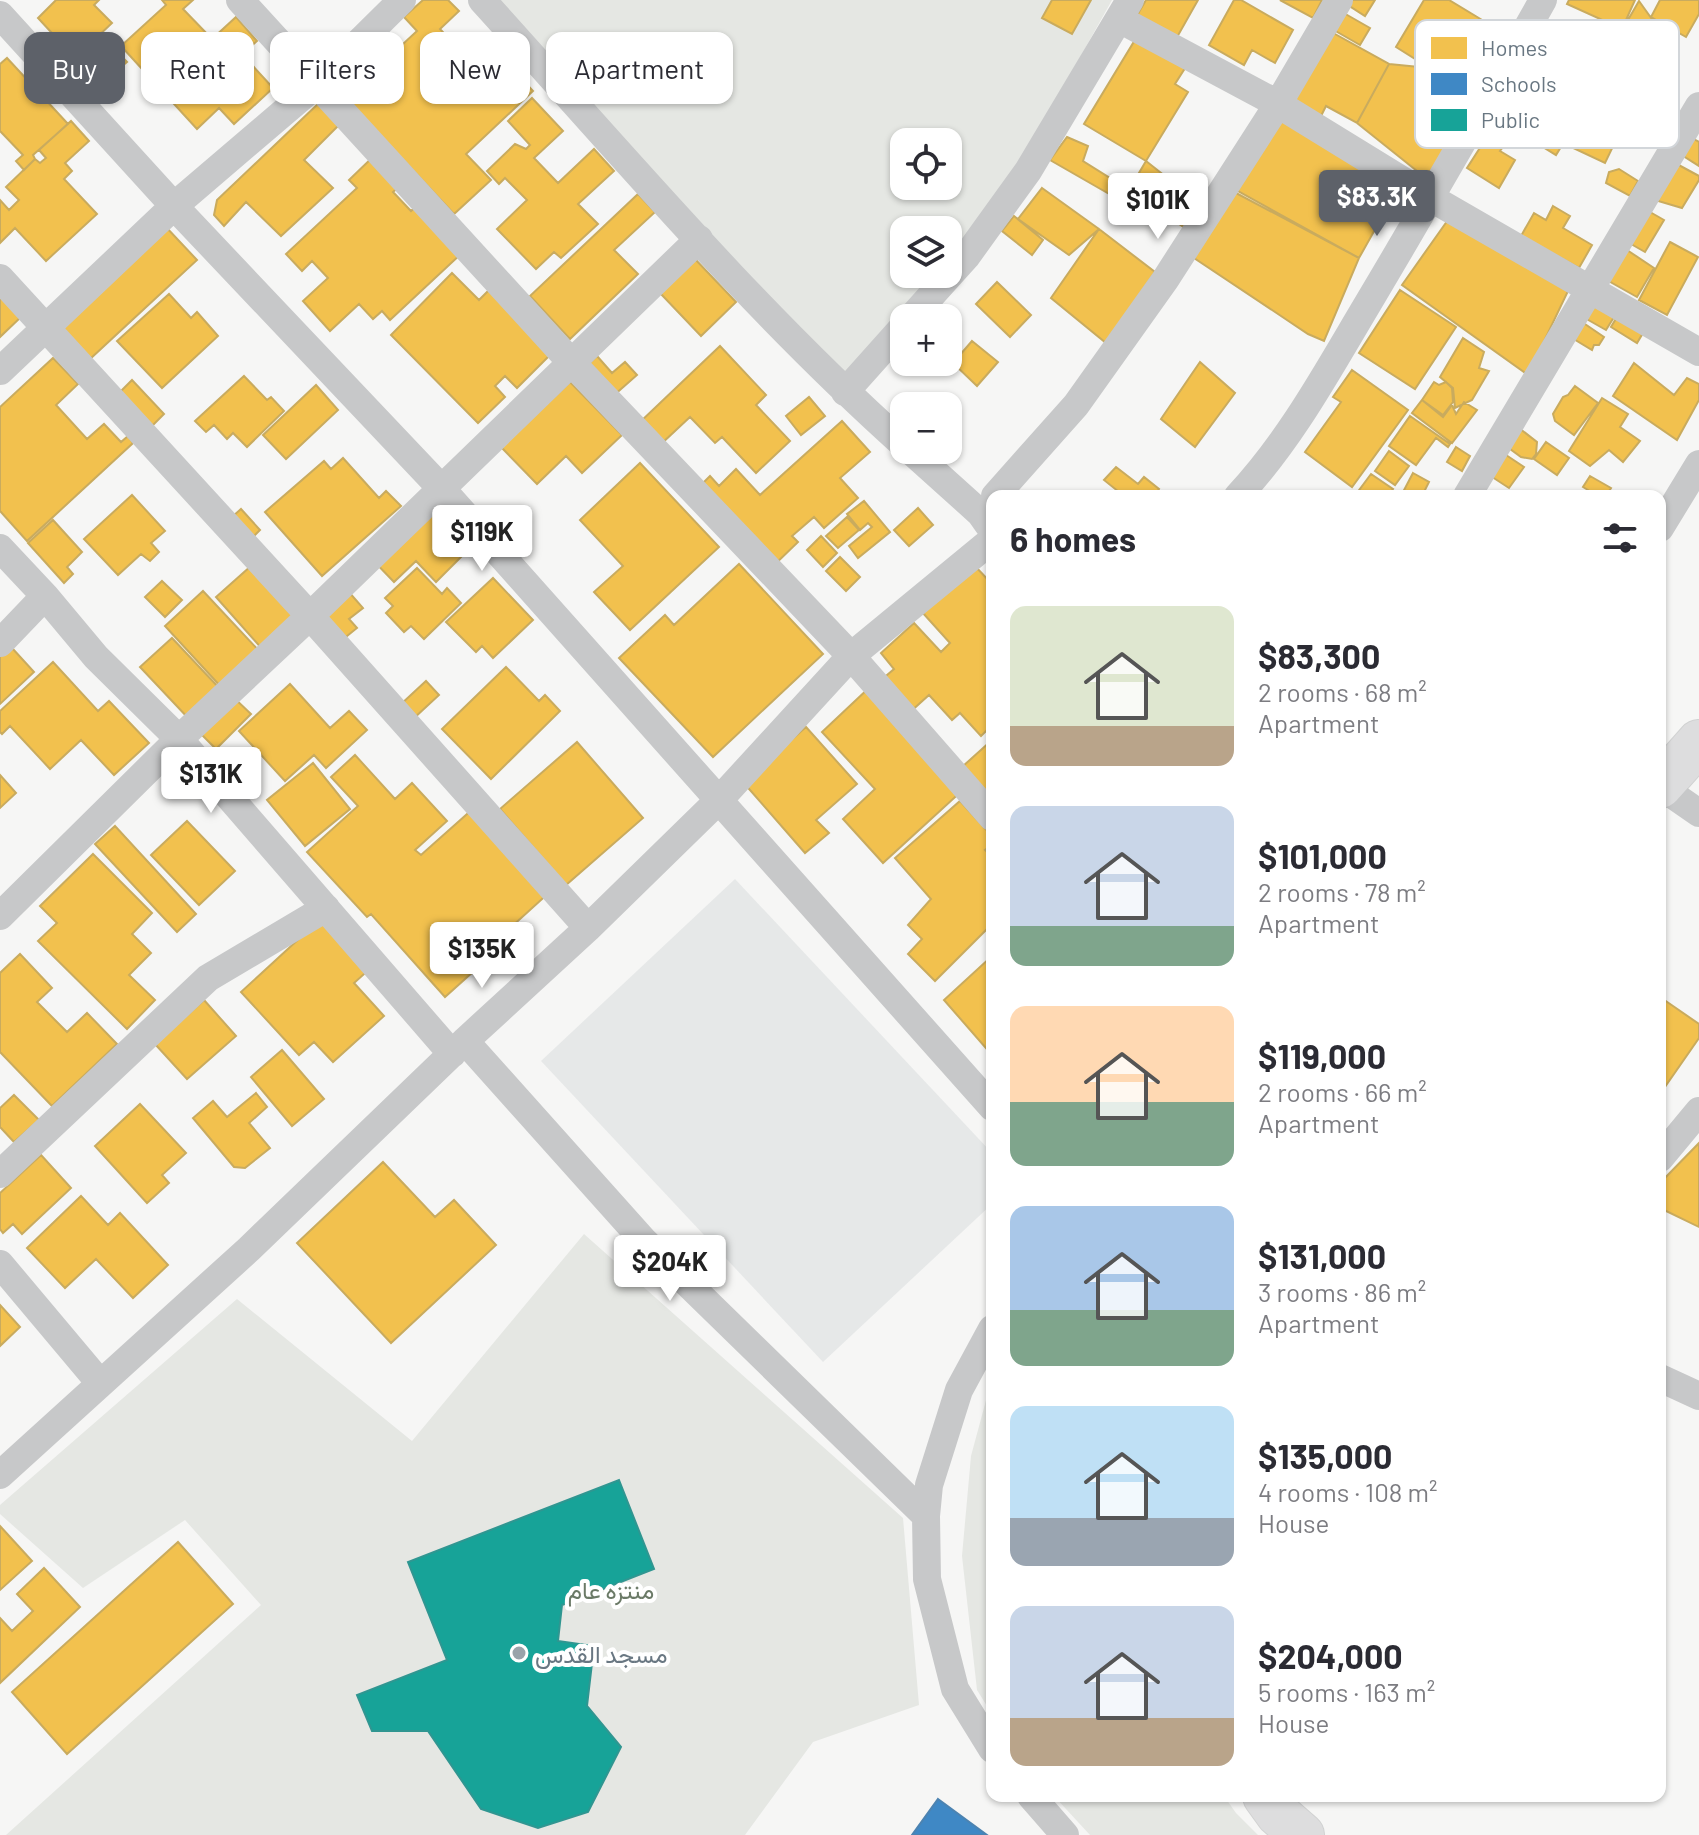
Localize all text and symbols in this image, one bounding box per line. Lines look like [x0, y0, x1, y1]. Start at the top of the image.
legend [1415, 20, 1679, 148]
chip: Buy [24, 32, 125, 104]
chip: Rent [141, 32, 254, 104]
chip: Filters [270, 32, 404, 104]
chip: New [420, 32, 530, 104]
chip: Apartment [546, 32, 733, 104]
text: Homes [1481, 34, 1548, 60]
text: Schools [1481, 70, 1557, 96]
text: Public [1481, 106, 1540, 132]
map controls [890, 128, 962, 464]
button: locate [890, 128, 962, 200]
pin: $83.3K [1312, 170, 1442, 238]
pin: $101K [1102, 173, 1214, 241]
text: $83.3K [1337, 180, 1417, 211]
text: $101K [1126, 183, 1190, 214]
button: layers [890, 216, 962, 288]
button: + [890, 304, 962, 376]
button: − [890, 392, 962, 464]
pin: $119K [426, 505, 538, 573]
text: $119K [450, 515, 514, 546]
icon: filters [1598, 516, 1642, 560]
text: 6 homes [1010, 518, 1136, 559]
text: $83,300 [1258, 635, 1380, 676]
icon: home [1074, 638, 1170, 734]
text: 2 rooms · 68 m² [1258, 676, 1427, 707]
text: Apartment [1258, 707, 1379, 738]
pin: $131K [155, 747, 267, 815]
text: $131K [179, 757, 243, 788]
text: $101,000 [1258, 835, 1387, 876]
icon: home [1074, 838, 1170, 934]
text: 2 rooms · 78 m² [1258, 876, 1426, 907]
text: Apartment [1258, 907, 1379, 938]
pin: $135K [426, 922, 538, 990]
text: $135K [448, 932, 516, 963]
text: $119,000 [1258, 1035, 1386, 1076]
icon: home [1074, 1038, 1170, 1134]
text: 2 rooms · 66 m² [1258, 1076, 1427, 1107]
text: Apartment [1258, 1107, 1379, 1138]
pin: $204K [614, 1235, 726, 1303]
text: $131,000 [1258, 1235, 1386, 1276]
icon: home [1074, 1238, 1170, 1334]
text: $204K [632, 1245, 708, 1276]
text: 3 rooms · 86 m² [1258, 1276, 1426, 1307]
text: Apartment [1258, 1307, 1379, 1338]
text: $135,000 [1258, 1435, 1392, 1476]
icon: home [1074, 1438, 1170, 1534]
text: 4 rooms · 108 m² [1258, 1476, 1438, 1507]
text: House [1258, 1507, 1329, 1538]
park label: منتزه عام [568, 1575, 654, 1607]
text: $204,000 [1258, 1635, 1403, 1676]
icon: home [1074, 1638, 1170, 1734]
place label: مسجد القدس [535, 1639, 668, 1669]
marker: مسجد القدس [510, 1644, 528, 1662]
text: 5 rooms · 163 m² [1258, 1676, 1435, 1707]
text: House [1258, 1707, 1329, 1738]

